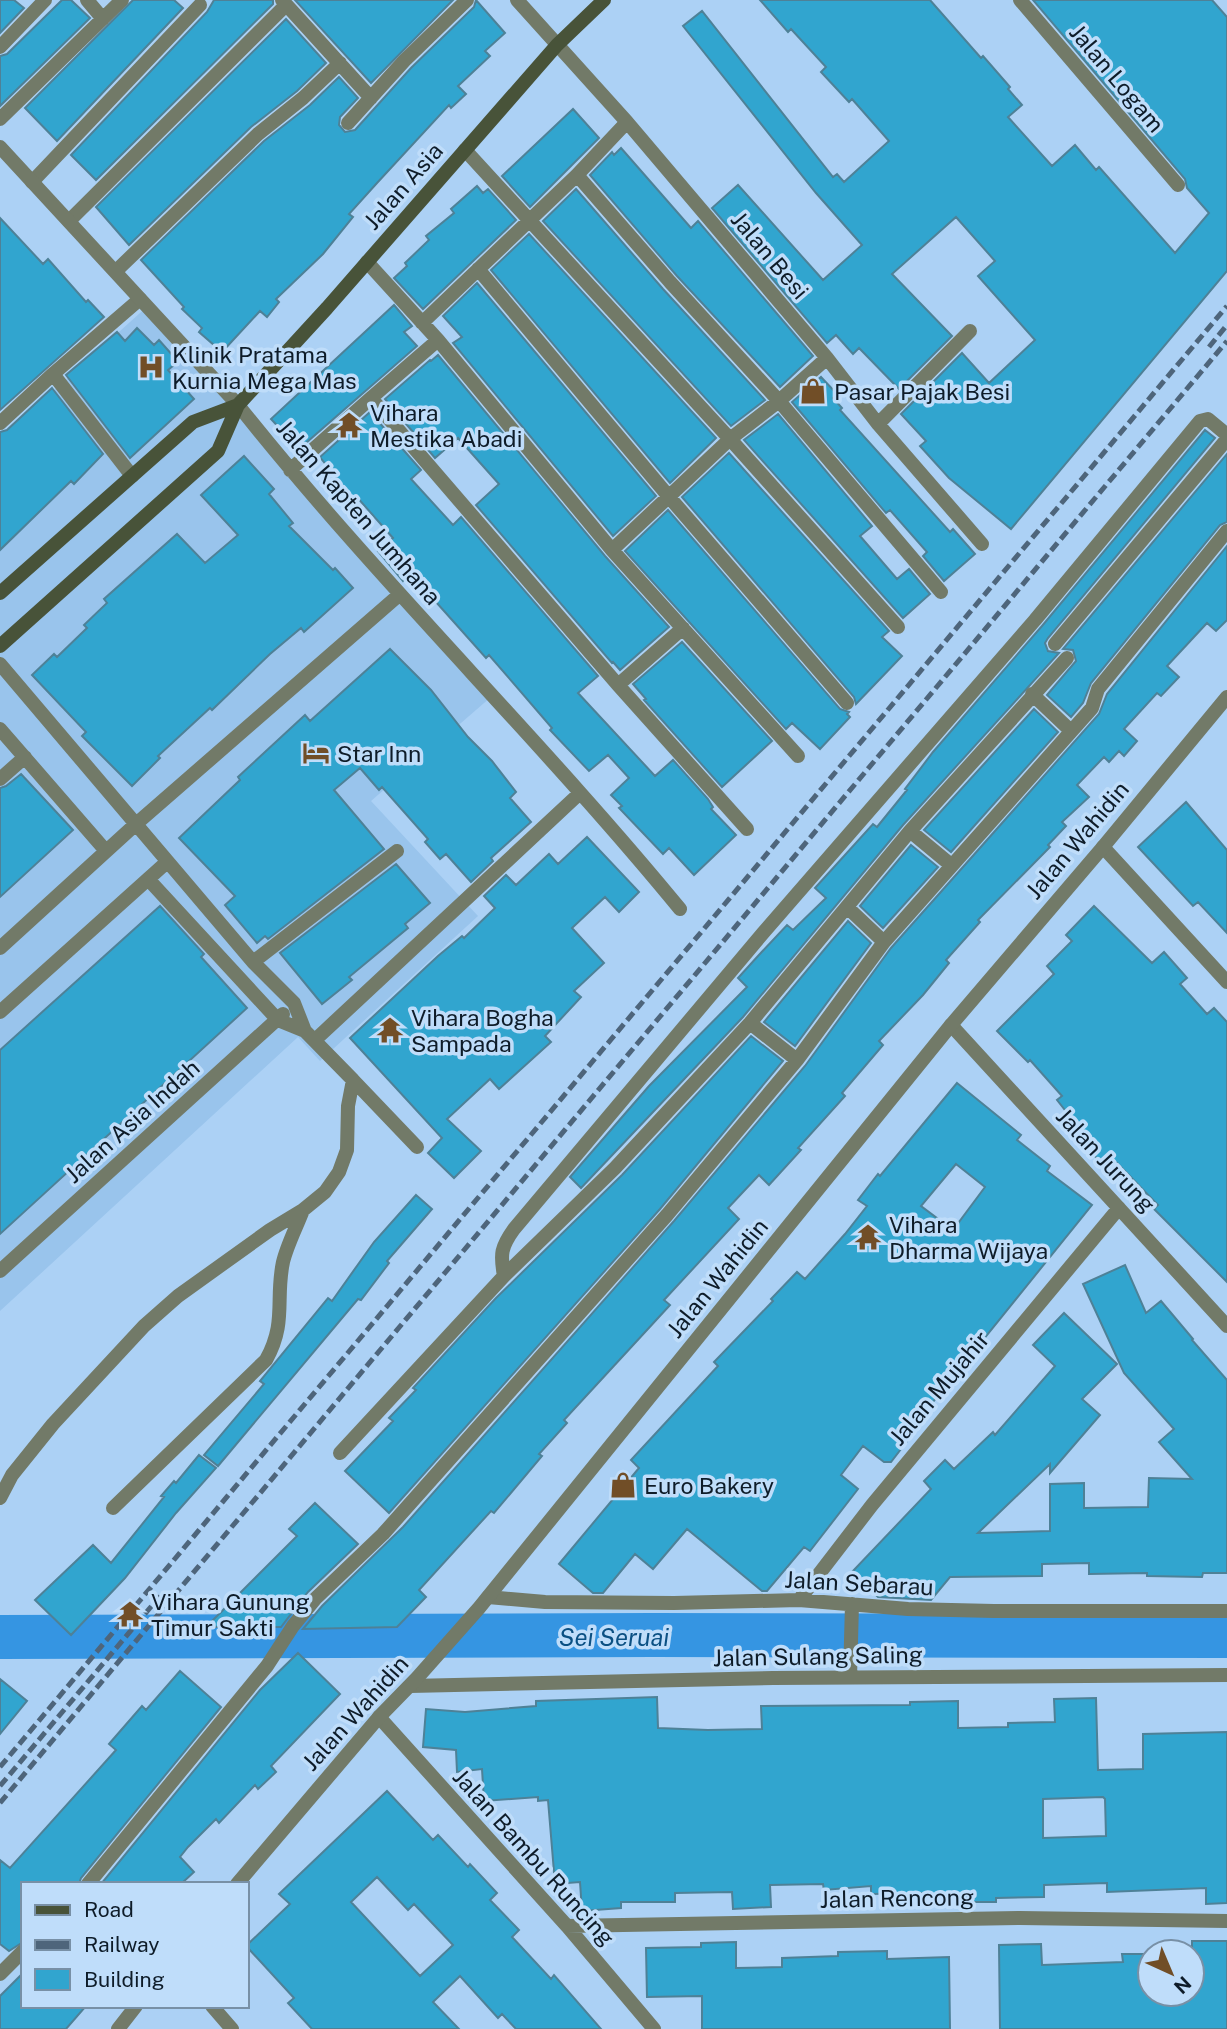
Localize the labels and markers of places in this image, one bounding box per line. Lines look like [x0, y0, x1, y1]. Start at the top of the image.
place label: Klinik Pratama Kurnia Mega Mas [172, 341, 357, 394]
hospital icon: Klinik Pratama Kurnia Mega Mas [136, 352, 166, 382]
shop icon: Pasar Pajak Besi [798, 376, 828, 406]
place label: Pasar Pajak Besi [834, 378, 1010, 405]
place label: Vihara Mestika Abadi [370, 399, 522, 452]
temple icon: Vihara Mestika Abadi [334, 410, 364, 440]
hotel icon: Star Inn [301, 738, 331, 768]
place label: Star Inn [337, 740, 421, 767]
place label: Vihara Bogha Sampada [411, 1004, 554, 1057]
temple icon: Vihara Bogha Sampada [375, 1015, 405, 1045]
place label: Vihara Dharma Wijaya [889, 1211, 1048, 1264]
temple icon: Vihara Dharma Wijaya [853, 1222, 883, 1252]
shop icon: Euro Bakery [608, 1470, 638, 1500]
place label: Euro Bakery [644, 1472, 774, 1499]
place label: Vihara Gunung Timur Sakti [151, 1588, 310, 1641]
temple icon: Vihara Gunung Timur Sakti [115, 1599, 145, 1629]

